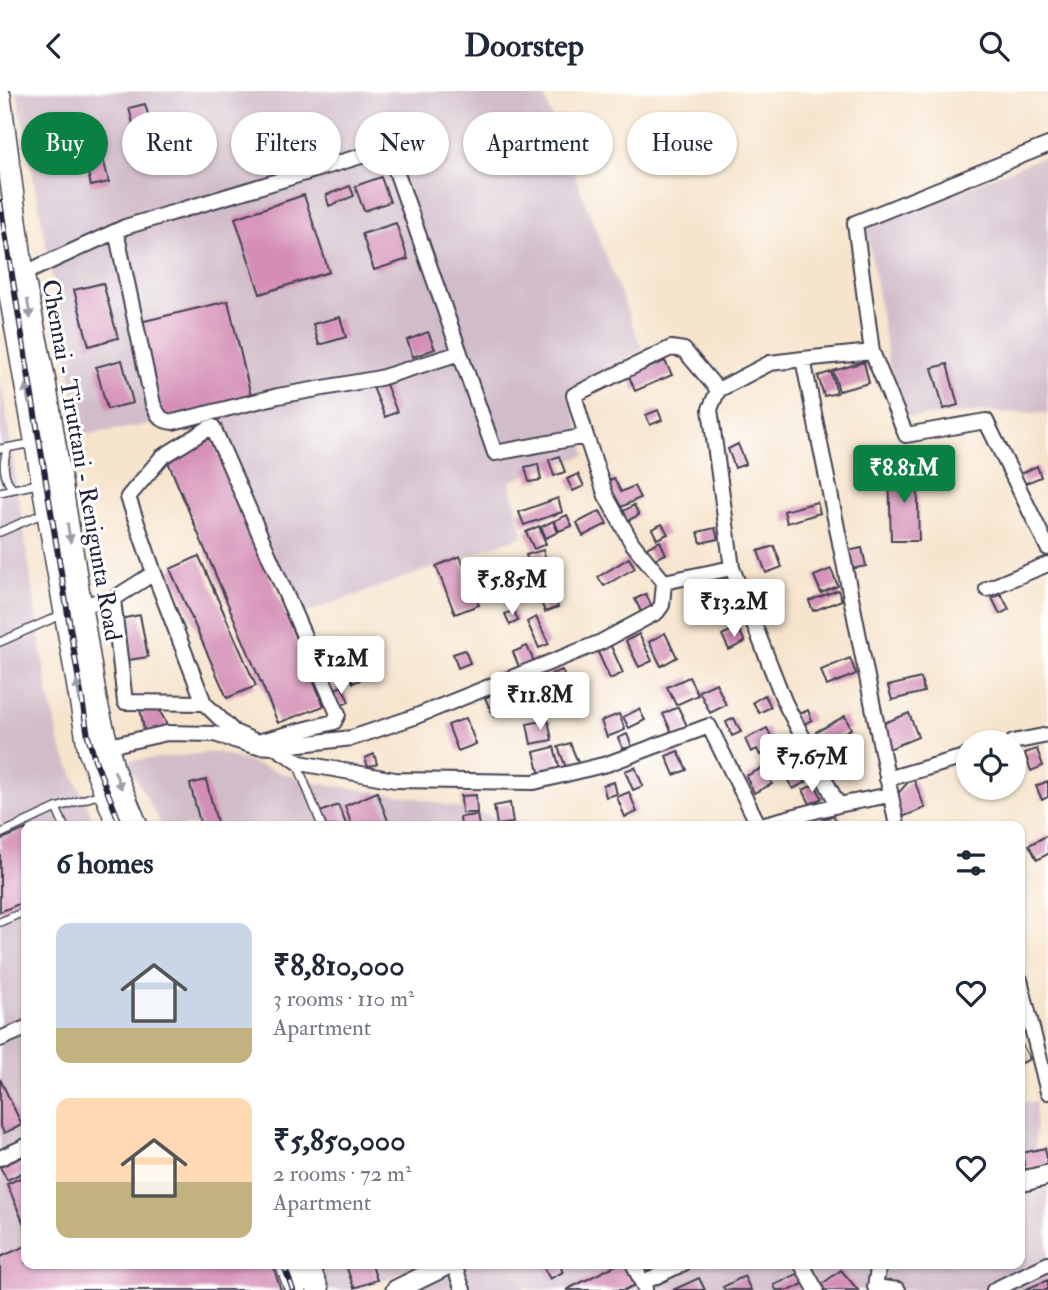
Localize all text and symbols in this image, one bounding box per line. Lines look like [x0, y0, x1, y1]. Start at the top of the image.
text: Doorstep [464, 26, 584, 66]
icon: back [35, 27, 73, 65]
icon: search [975, 27, 1013, 65]
chip: Buy [21, 112, 108, 175]
chip: Rent [122, 112, 217, 175]
chip: Filters [231, 112, 341, 175]
chip: New [355, 112, 449, 175]
chip: Apartment [463, 112, 613, 175]
chip: House [627, 112, 737, 175]
street label: Chennai - Tiruttani - Renigunta Road [34, 277, 129, 643]
one-way arrow [24, 298, 35, 320]
one-way arrow [21, 383, 32, 405]
pin: ₹8.81M [847, 445, 961, 505]
text: ₹8.81M [869, 453, 939, 482]
one-way arrow [64, 522, 75, 544]
pin: ₹5.85M [455, 557, 569, 617]
text: ₹5.85M [477, 565, 547, 594]
pin: ₹13.2M [677, 580, 791, 639]
text: ₹13.2M [700, 587, 768, 616]
pin: ₹12M [300, 637, 382, 696]
text: ₹12M [313, 644, 369, 673]
pin: ₹11.8M [483, 673, 597, 732]
one-way arrow [72, 680, 83, 702]
text: ₹11.8M [506, 680, 574, 709]
map controls [956, 730, 1026, 800]
button: locate [956, 730, 1026, 800]
pin: ₹7.67M [755, 735, 869, 794]
text: ₹7.67M [776, 742, 848, 771]
one-way arrow [112, 770, 123, 791]
icon: filters [952, 844, 990, 882]
text: 6 homes [56, 845, 154, 882]
text: ₹8,810,000 [273, 947, 405, 984]
icon: home [112, 951, 196, 1035]
icon: heart [952, 974, 990, 1012]
text: 3 rooms · 110 m² [273, 984, 414, 1013]
text: Apartment [273, 1013, 371, 1042]
text: ₹5,850,000 [273, 1122, 406, 1159]
icon: home [112, 1126, 196, 1210]
icon: heart [952, 1149, 990, 1187]
text: 2 rooms · 72 m² [273, 1159, 411, 1188]
text: Apartment [273, 1188, 371, 1217]

